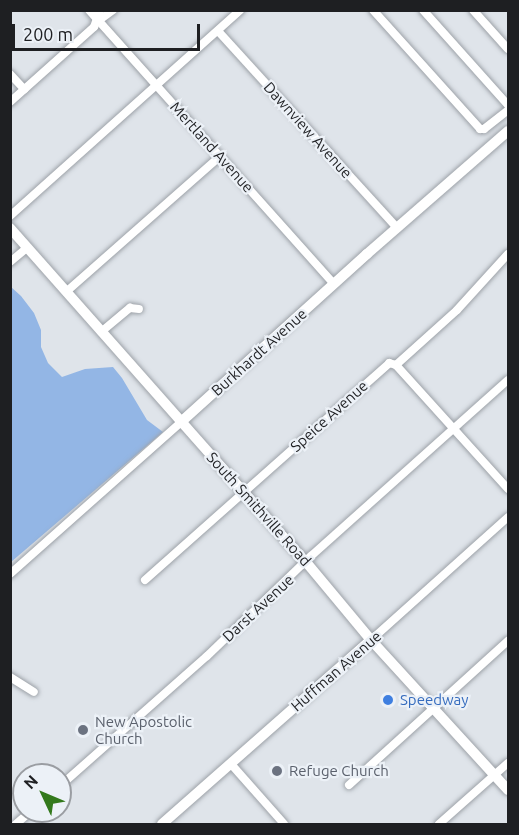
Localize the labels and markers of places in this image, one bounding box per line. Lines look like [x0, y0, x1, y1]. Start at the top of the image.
place label: Speedway [400, 691, 469, 709]
marker: Speedway [381, 693, 395, 707]
place label: New Apostolic Church [95, 712, 192, 747]
marker: New Apostolic Church [76, 723, 90, 737]
place label: Refuge Church [289, 762, 389, 780]
marker: Refuge Church [270, 764, 284, 778]

